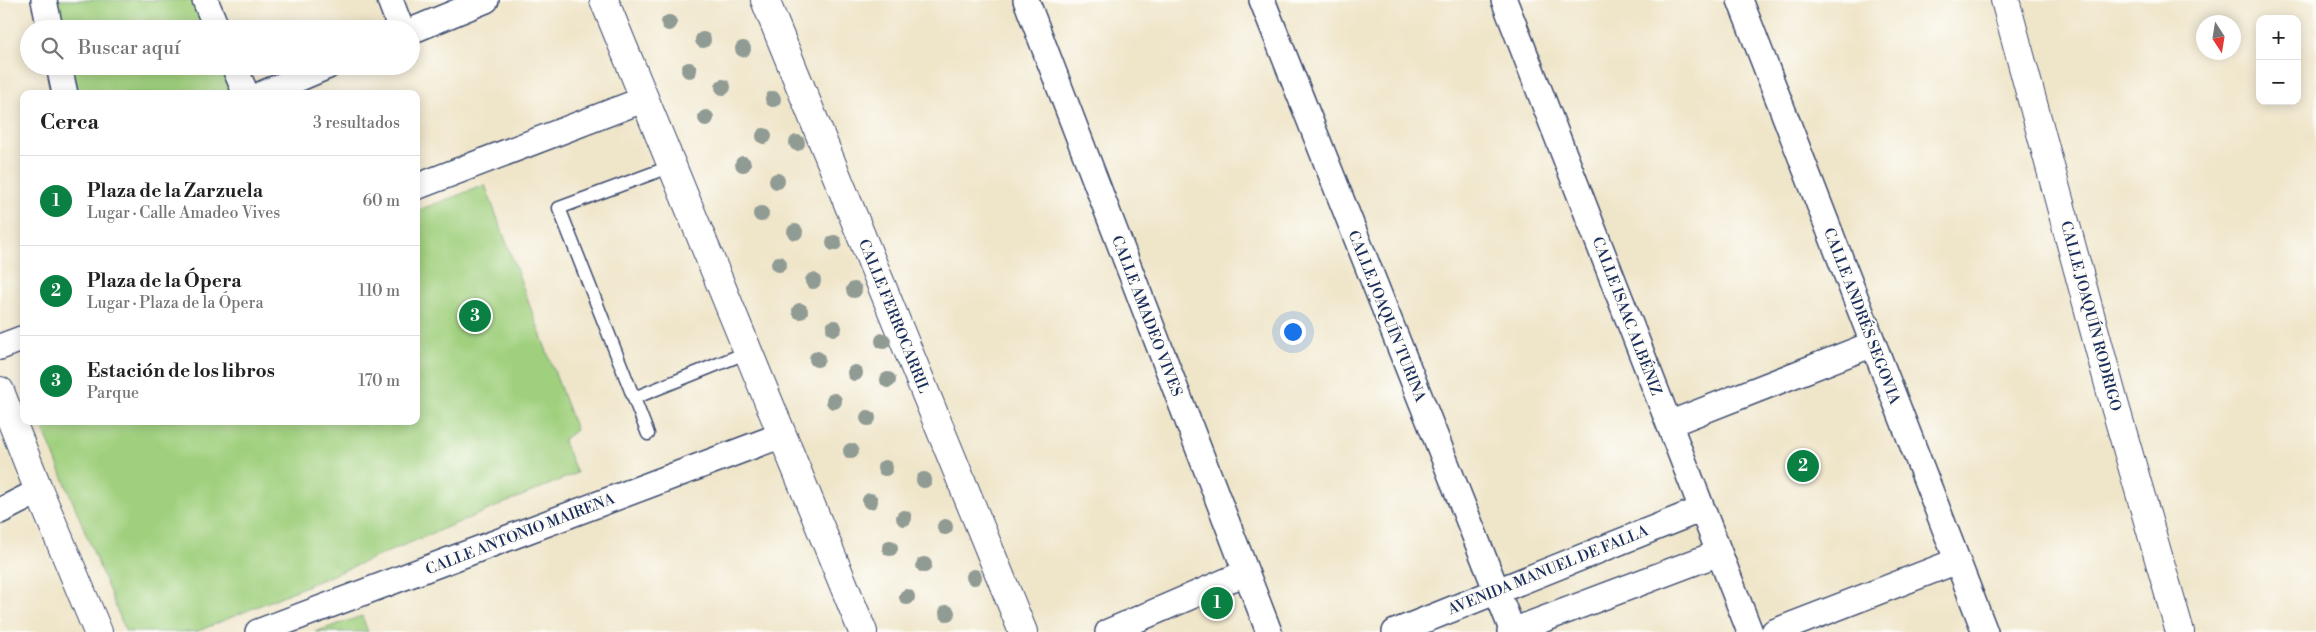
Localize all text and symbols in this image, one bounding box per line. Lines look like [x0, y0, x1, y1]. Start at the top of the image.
north arrow [2196, 15, 2241, 60]
map controls [2256, 15, 2301, 105]
button: + [2256, 15, 2301, 60]
search box [20, 20, 420, 75]
icon: search [38, 34, 66, 62]
text: Buscar aquí [78, 36, 180, 60]
button: − [2256, 60, 2301, 105]
text: Cerca [40, 110, 99, 136]
text: 3 resultados [313, 113, 400, 133]
text: Plaza de la Zarzuela [87, 179, 263, 203]
text: 1 [52, 191, 60, 211]
text: 60 m [362, 191, 400, 211]
text: Lugar · Calle Amadeo Vives [87, 203, 280, 223]
street label: CALLE JOAQUÍN RODRIGO [2056, 219, 2126, 414]
street label: CALLE ANDRÉS SEGOVIA [1819, 225, 1905, 408]
street label: CALLE JOAQUÍN TURINA [1343, 227, 1431, 405]
street label: CALLE AMADEO VIVES [1107, 233, 1186, 399]
street label: CALLE ISAAC ALBÉNIZ [1588, 234, 1667, 398]
street label: CALLE FERROCARRIL [854, 236, 933, 396]
text: Plaza de la Ópera [87, 269, 242, 293]
text: 2 [51, 281, 61, 301]
text: 110 m [358, 281, 400, 301]
text: Lugar · Plaza de la Ópera [87, 293, 263, 313]
pin: 3 [459, 297, 491, 335]
your location [1280, 319, 1306, 345]
text: Estación de los libros [87, 359, 275, 383]
text: 3 [51, 371, 61, 391]
text: 170 m [358, 371, 400, 391]
text: Parque [87, 383, 139, 403]
pin: 2 [1787, 447, 1819, 485]
street label: CALLE ANTONIO MAIRENA [423, 489, 618, 579]
street label: AVENIDA MANUEL DE FALLA [1444, 521, 1652, 620]
pin: 1 [1201, 584, 1233, 622]

